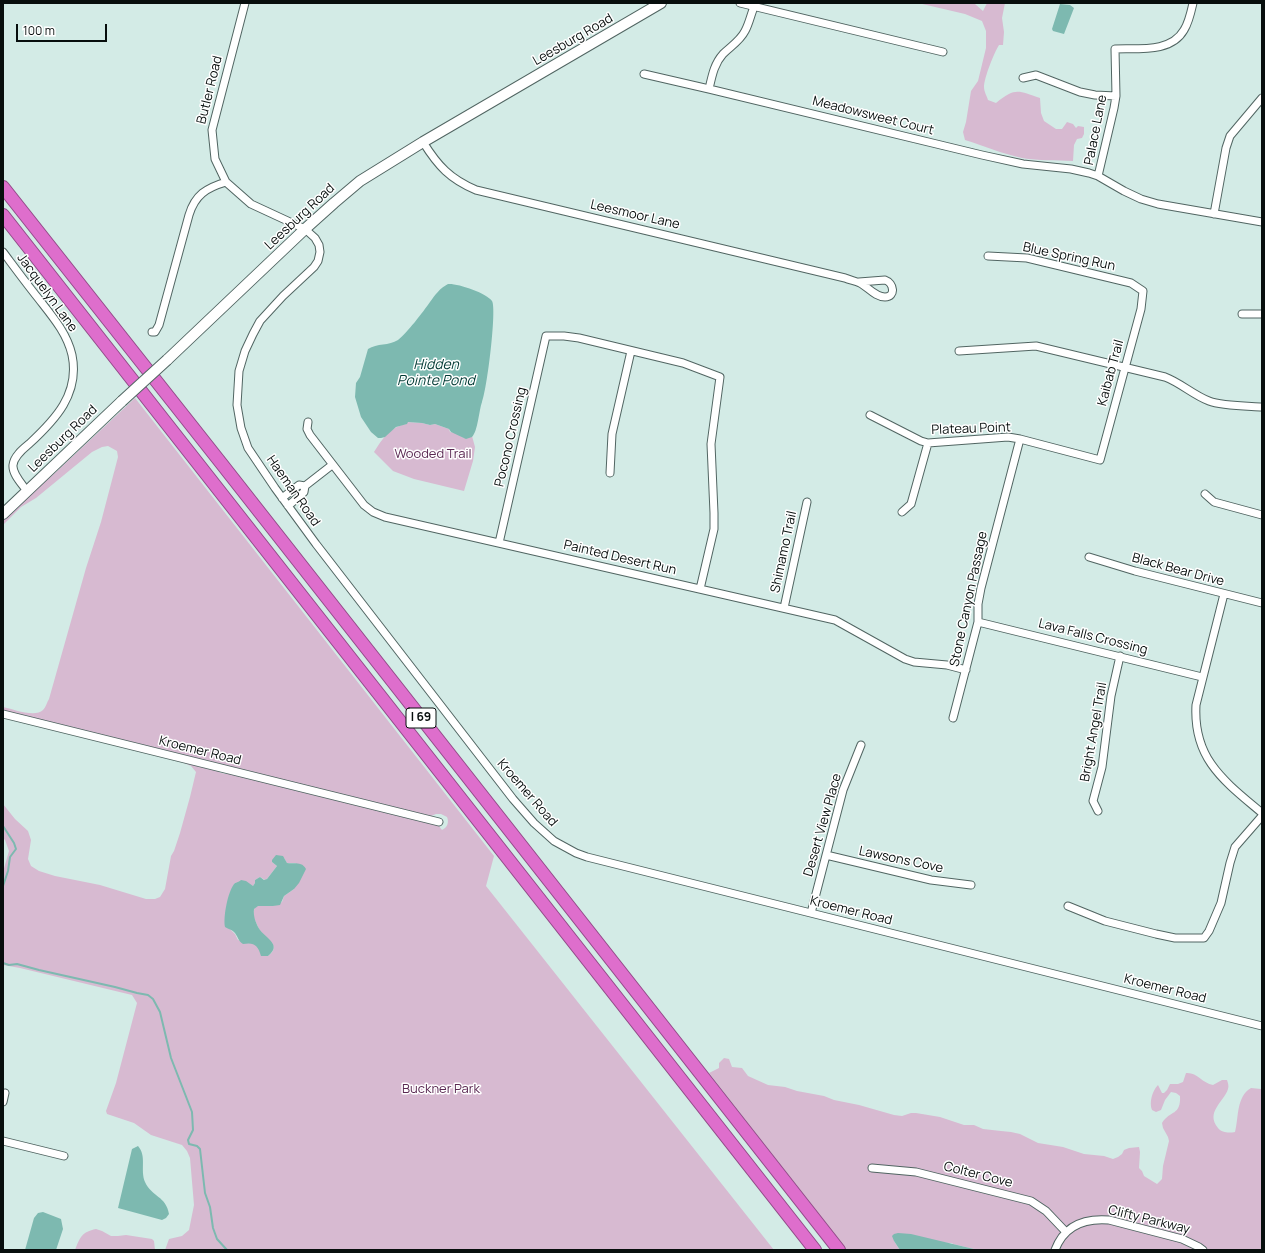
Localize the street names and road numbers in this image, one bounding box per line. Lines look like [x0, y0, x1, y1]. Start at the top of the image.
street label: Leesburg Road [530, 11, 616, 69]
street label: Butler Road [194, 54, 226, 126]
street label: Meadowsweet Court [811, 93, 935, 139]
street label: Palace Lane [1082, 93, 1110, 167]
street label: Leesburg Road [262, 181, 338, 253]
street label: Leesmoor Lane [589, 197, 681, 233]
street label: Blue Spring Run [1021, 240, 1117, 274]
street label: Jacquelyn Lane [13, 251, 81, 335]
street label: Kaibab Trail [1095, 338, 1127, 408]
street label: Pocono Crossing [492, 386, 530, 488]
street label: Leesburg Road [25, 402, 101, 476]
street label: Plateau Point [931, 420, 1011, 438]
street label: Haeman Road [263, 453, 323, 529]
street label: Shimamo Trail [768, 510, 800, 594]
street label: Stone Canyon Passage [947, 530, 991, 668]
street label: Painted Desert Run [562, 537, 678, 579]
street label: Black Bear Drive [1130, 550, 1226, 590]
street label: Lava Falls Crossing [1037, 616, 1149, 658]
street label: Bright Angel Trail [1078, 681, 1110, 783]
road number: I 69 [406, 708, 436, 728]
street label: Kroemer Road [157, 733, 243, 769]
street label: Kroemer Road [494, 756, 560, 830]
street label: Desert View Place [801, 772, 845, 878]
street label: Lawsons Cove [857, 843, 945, 877]
street label: Kroemer Road [808, 893, 894, 929]
street label: Kroemer Road [1122, 971, 1208, 1007]
street label: Colter Cove [942, 1159, 1014, 1191]
street label: Clifty Parkway [1107, 1202, 1191, 1238]

